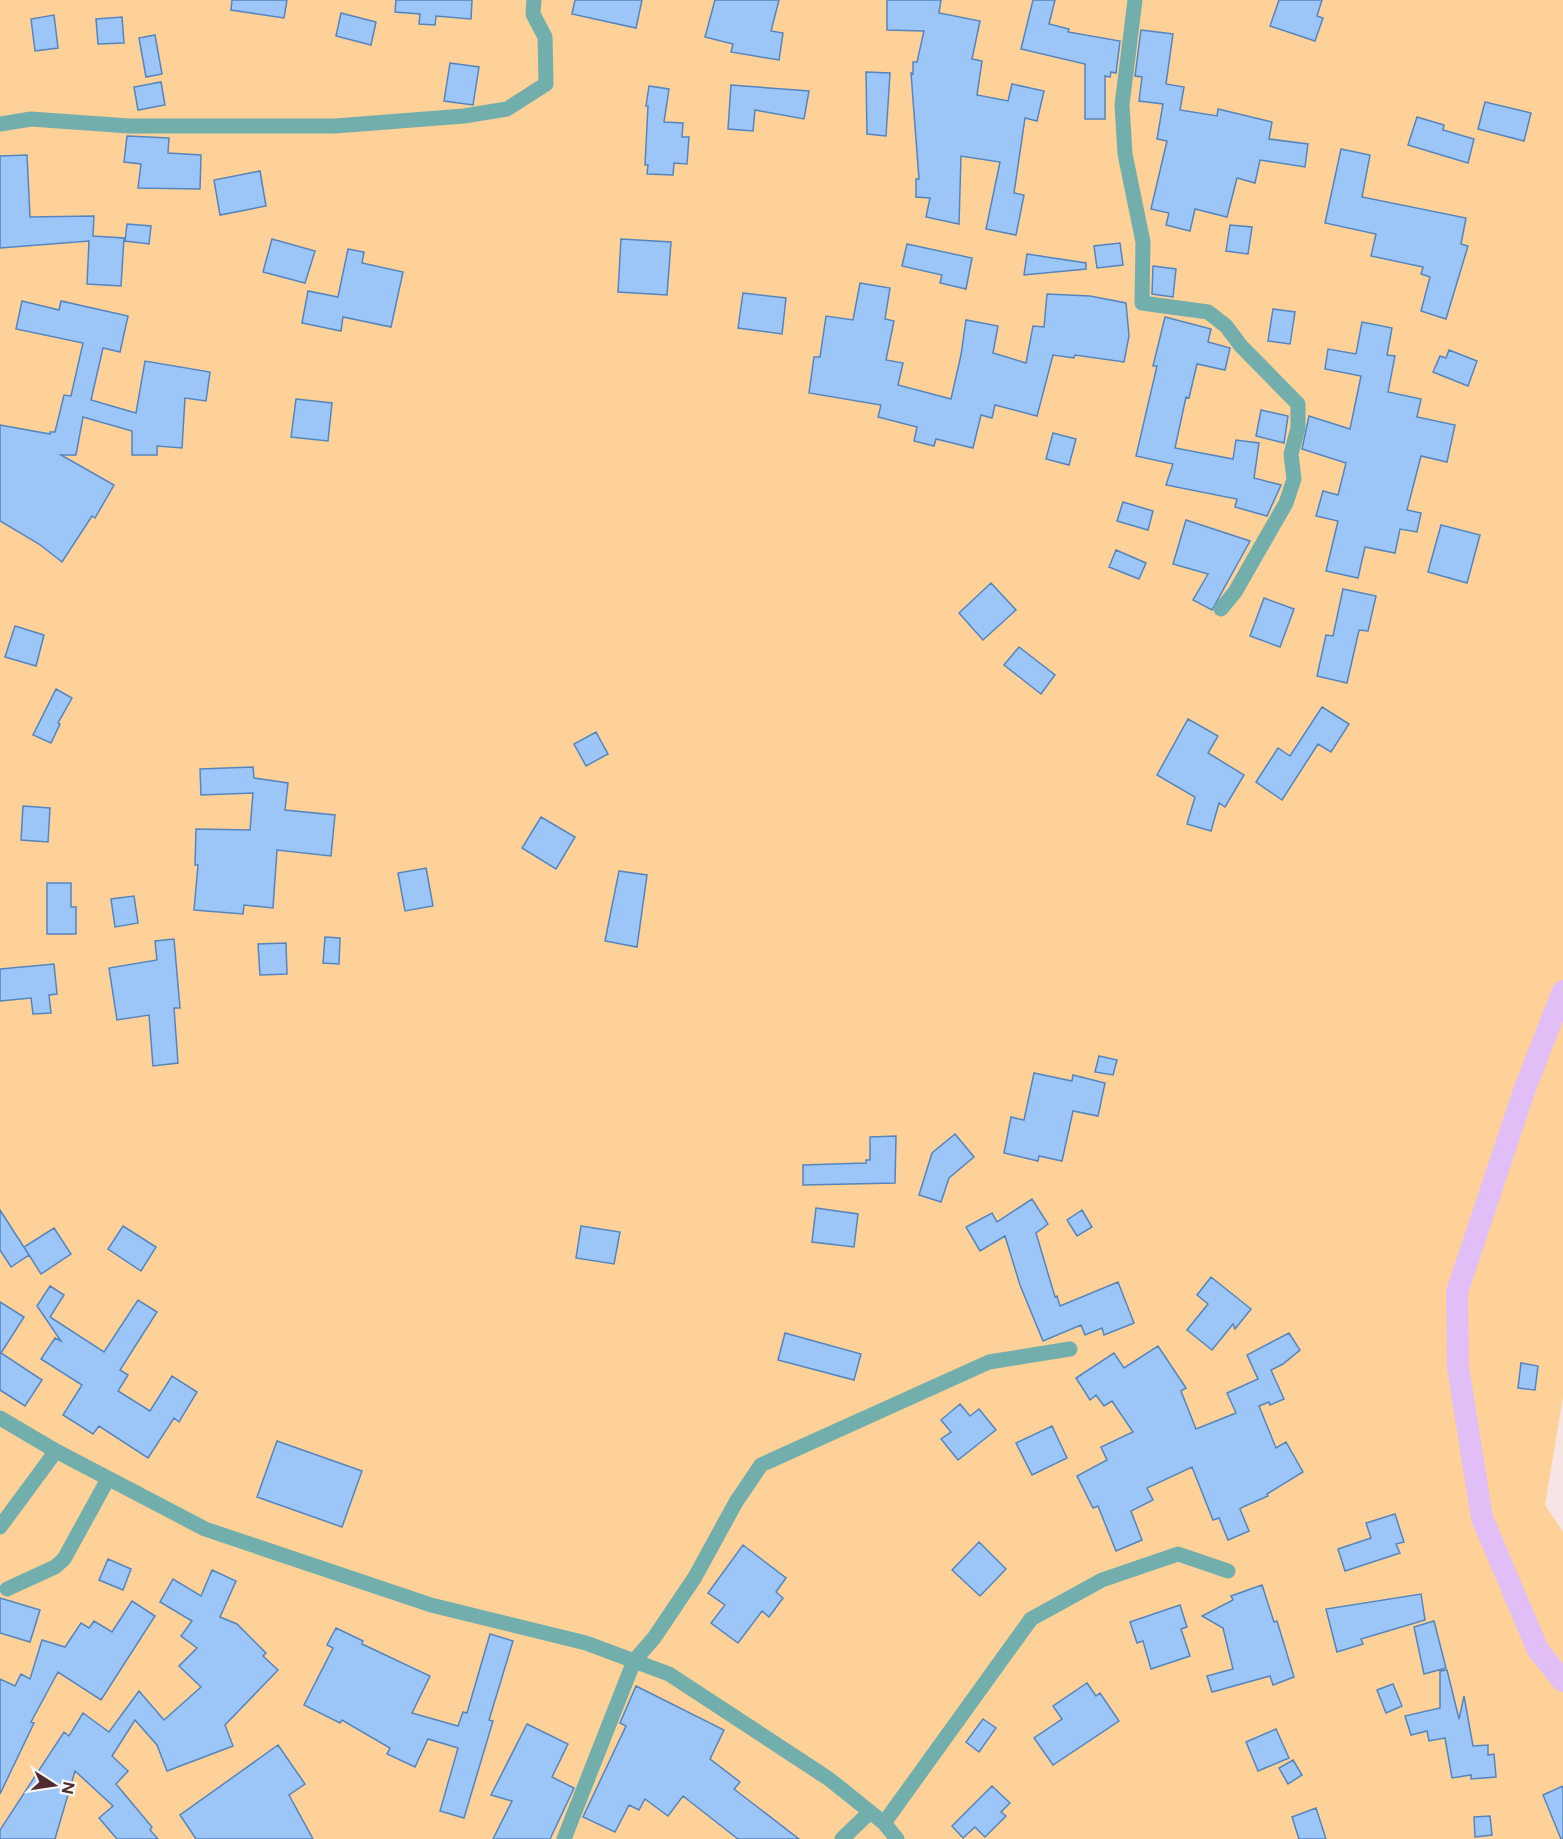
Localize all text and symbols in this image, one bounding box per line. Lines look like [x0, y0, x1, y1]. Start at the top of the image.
north arrow [24, 1755, 84, 1815]
text: N [58, 1780, 79, 1796]

